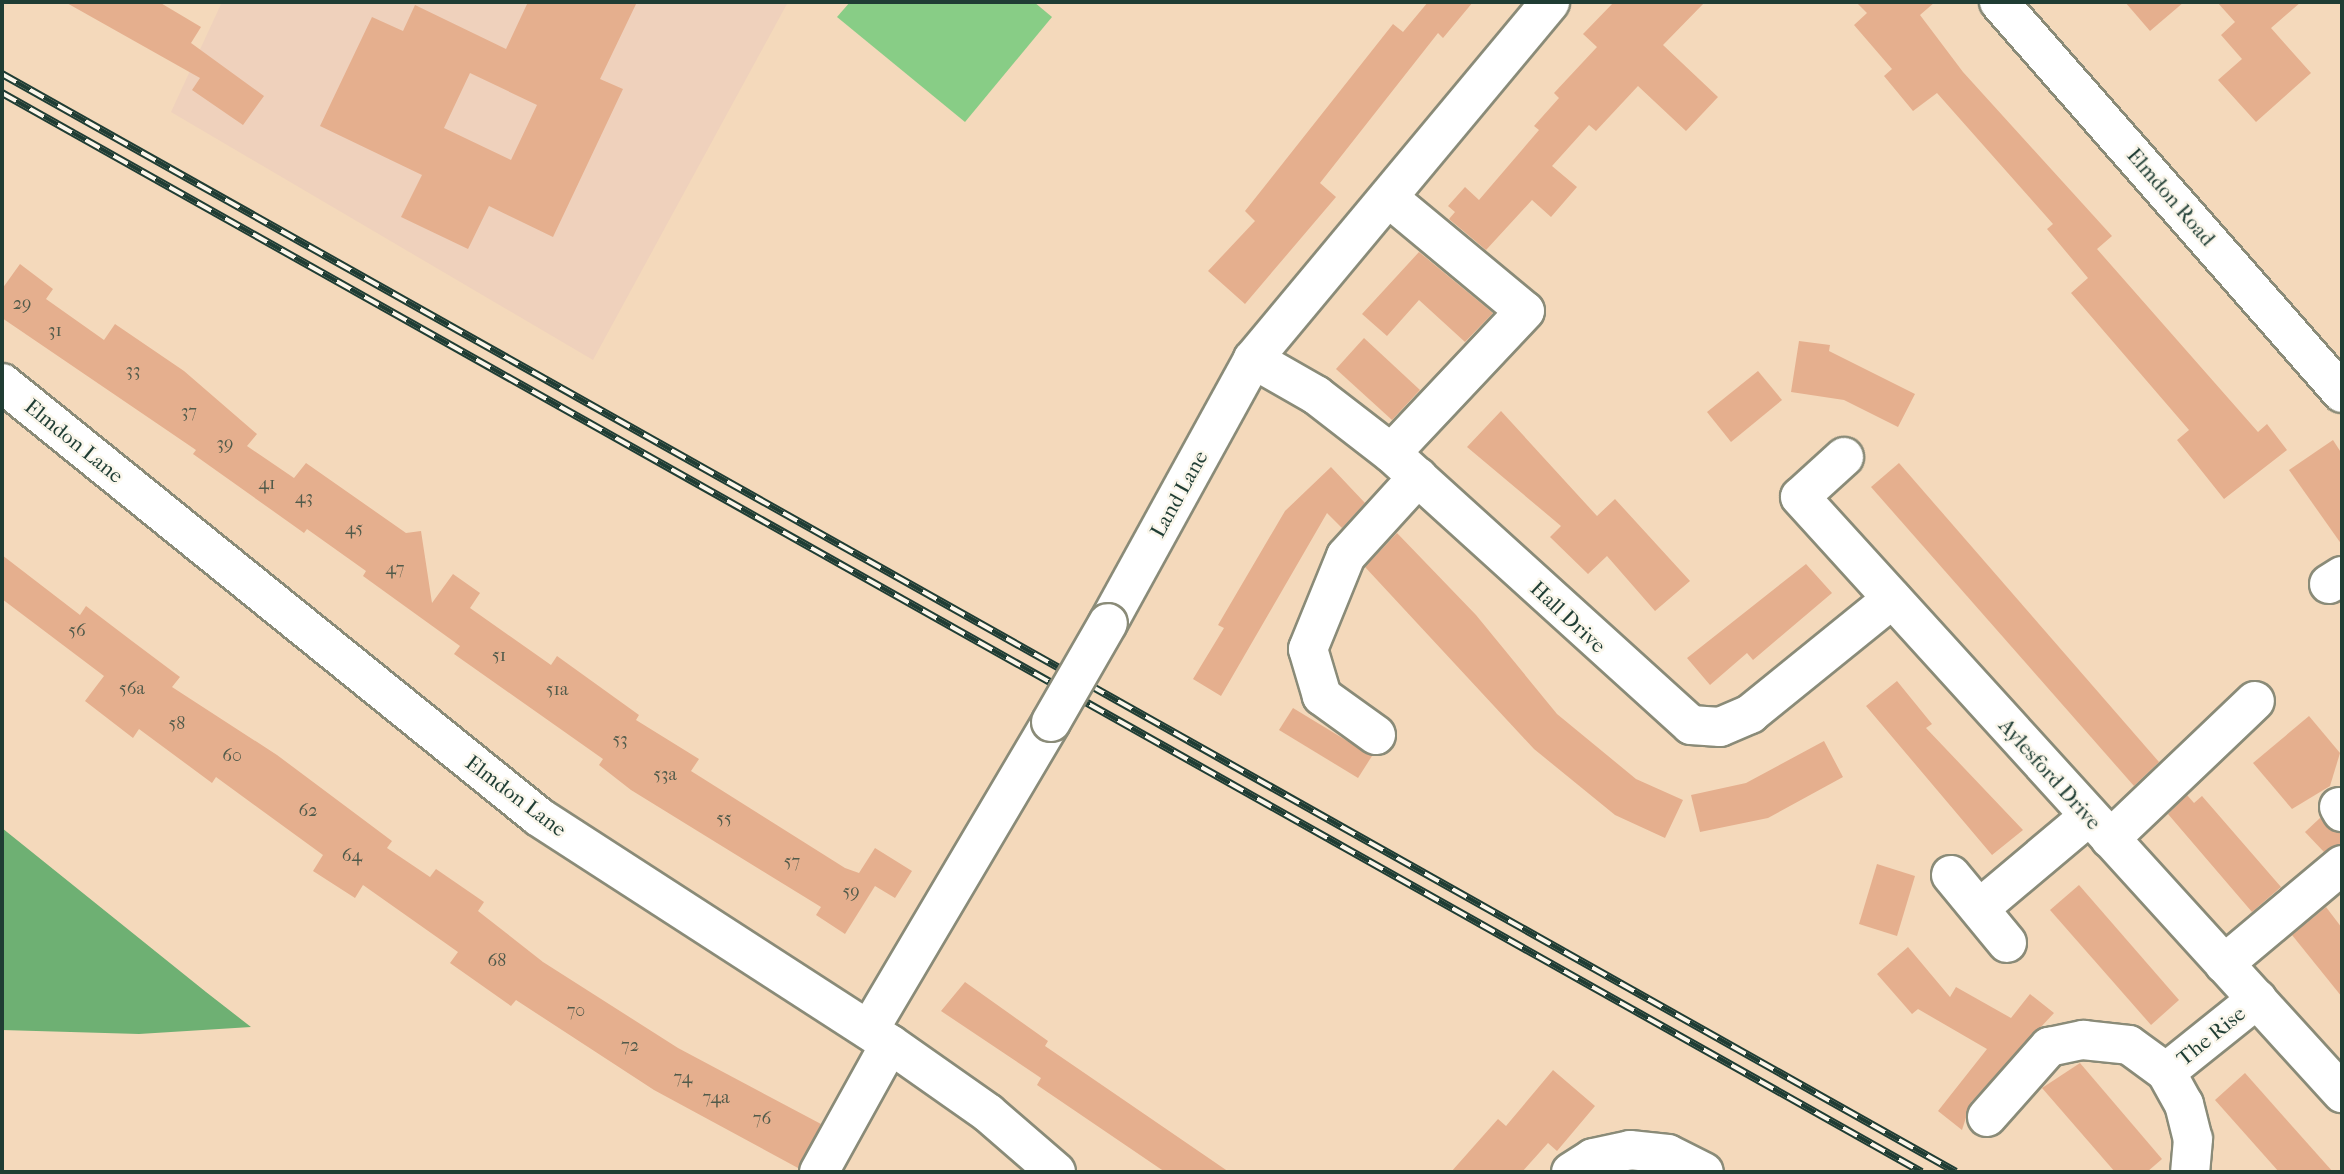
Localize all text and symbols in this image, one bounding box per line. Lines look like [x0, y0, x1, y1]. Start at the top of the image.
street label: Elmdon Road [2122, 143, 2220, 251]
house number: 29 [13, 293, 31, 315]
house number: 31 [48, 320, 62, 342]
house number: 33 [126, 360, 140, 382]
street label: Elmdon Lane [20, 394, 128, 488]
house number: 37 [181, 401, 197, 423]
house number: 39 [217, 433, 233, 455]
street label: Land Lane [1145, 446, 1213, 542]
house number: 41 [258, 473, 276, 495]
house number: 43 [295, 487, 313, 509]
house number: 45 [345, 518, 363, 540]
house number: 47 [386, 558, 404, 580]
street label: Hall Drive [1525, 576, 1611, 658]
house number: 56 [68, 620, 86, 642]
house number: 51 [492, 645, 506, 667]
house number: 56a [119, 678, 145, 700]
house number: 51a [546, 679, 568, 701]
house number: 58 [169, 713, 185, 735]
street label: Aylesford Drive [1994, 713, 2106, 835]
house number: 53 [612, 729, 628, 751]
house number: 60 [222, 745, 242, 767]
street label: Elmdon Lane [461, 750, 571, 842]
house number: 53a [653, 764, 677, 786]
house number: 62 [298, 800, 318, 822]
house number: 55 [716, 808, 732, 830]
house number: 64 [342, 845, 362, 867]
house number: 57 [784, 851, 800, 873]
house number: 59 [842, 881, 860, 903]
house number: 68 [488, 950, 506, 972]
house number: 70 [567, 1000, 585, 1022]
street label: The Rise [2172, 1001, 2250, 1071]
house number: 72 [621, 1035, 639, 1057]
house number: 74 [674, 1067, 692, 1089]
house number: 74a [702, 1087, 730, 1109]
house number: 76 [753, 1108, 771, 1130]

